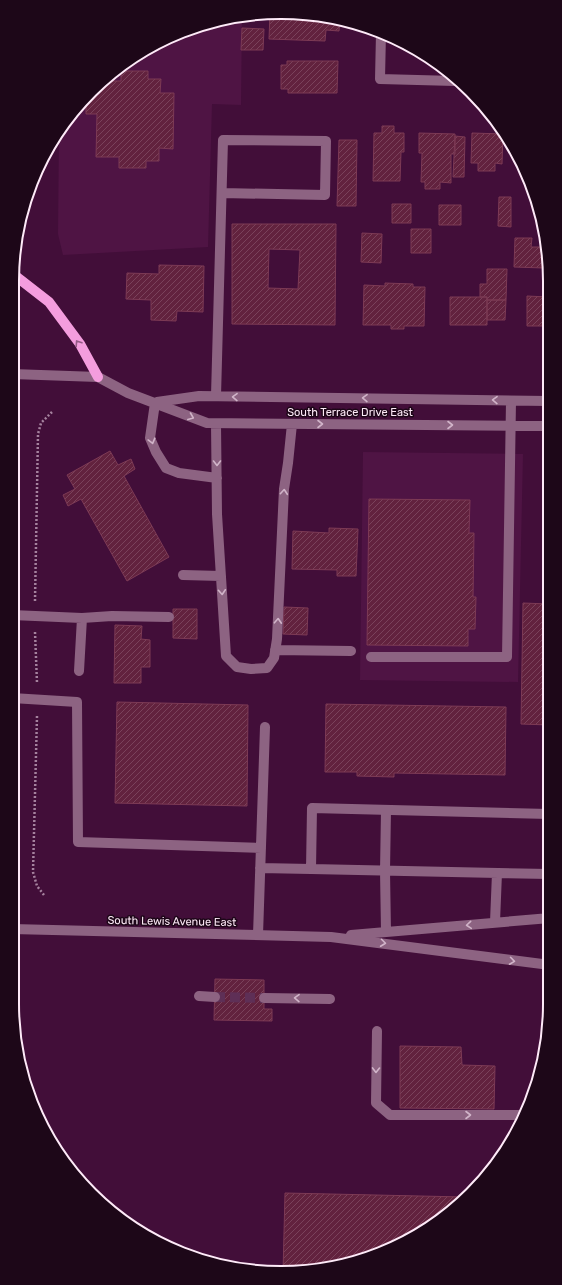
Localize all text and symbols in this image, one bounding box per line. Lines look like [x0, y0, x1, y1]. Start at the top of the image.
one-way arrow [76, 340, 83, 347]
one-way arrow [232, 392, 238, 401]
one-way arrow [362, 394, 368, 402]
one-way arrow [492, 396, 498, 404]
street label: South Terrace Drive East [287, 406, 414, 419]
one-way arrow [188, 413, 195, 421]
one-way arrow [317, 420, 323, 428]
one-way arrow [447, 421, 453, 429]
one-way arrow [147, 437, 156, 444]
one-way arrow [213, 460, 221, 466]
one-way arrow [280, 489, 289, 495]
one-way arrow [217, 589, 226, 595]
one-way arrow [273, 618, 282, 624]
street label: South Lewis Avenue East [107, 914, 237, 929]
one-way arrow [466, 920, 472, 929]
one-way arrow [380, 939, 386, 948]
one-way arrow [509, 956, 515, 965]
one-way arrow [294, 994, 300, 1002]
one-way arrow [372, 1067, 381, 1073]
one-way arrow [465, 1111, 471, 1119]

